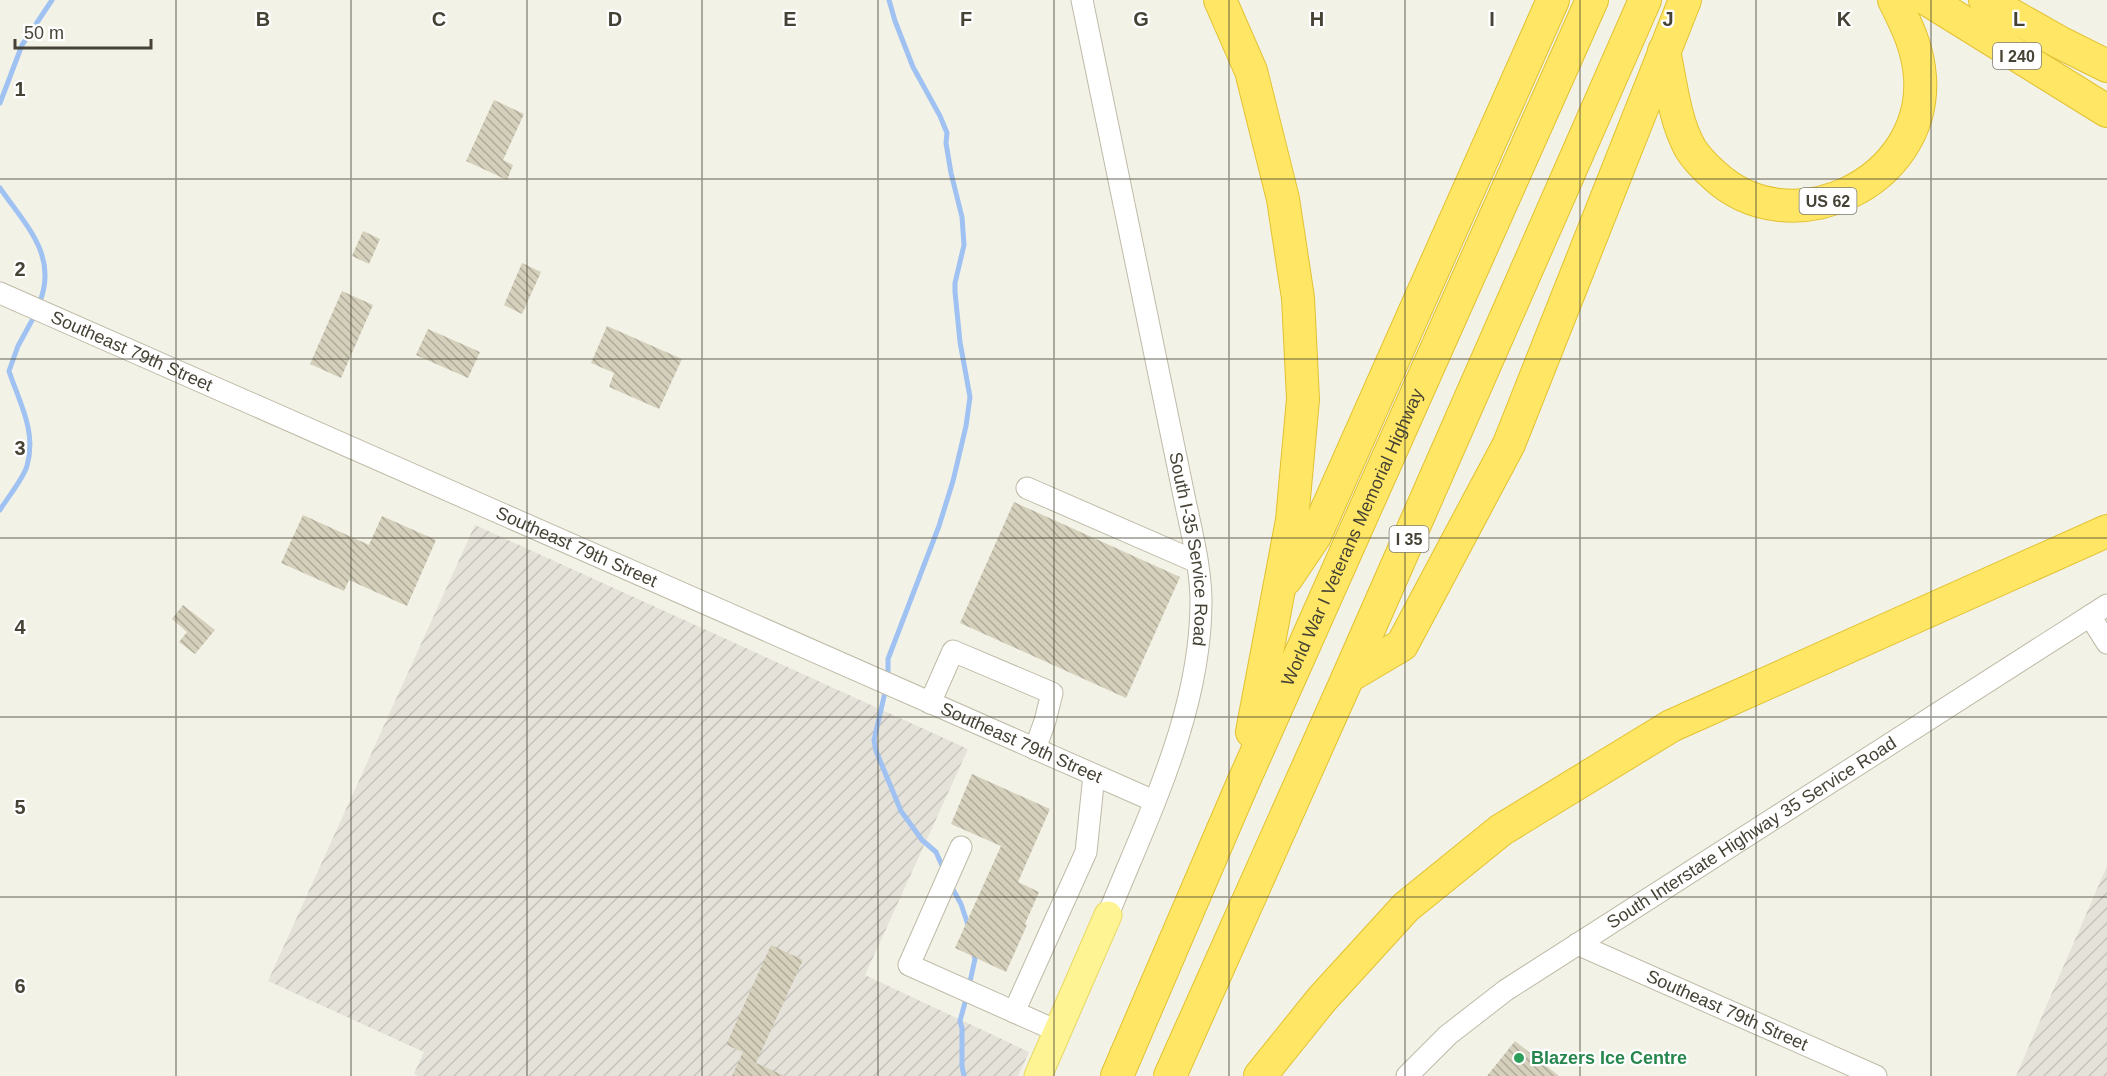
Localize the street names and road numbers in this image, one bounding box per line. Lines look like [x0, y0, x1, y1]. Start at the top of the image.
road number: I 240 [1993, 43, 2041, 69]
road number: US 62 [1800, 188, 1856, 214]
street label: Southeast 79th Street [48, 307, 216, 395]
street label: World War I Veterans Memorial Highway [1278, 385, 1427, 689]
street label: South I-35 Service Road [1165, 450, 1211, 647]
street label: Southeast 79th Street [493, 503, 660, 591]
road number: I 35 [1390, 526, 1428, 552]
street label: Southeast 79th Street [938, 698, 1105, 787]
street label: South Interstate Highway 35 Service Road [1603, 733, 1900, 933]
street label: Southeast 79th Street [1643, 966, 1811, 1055]

